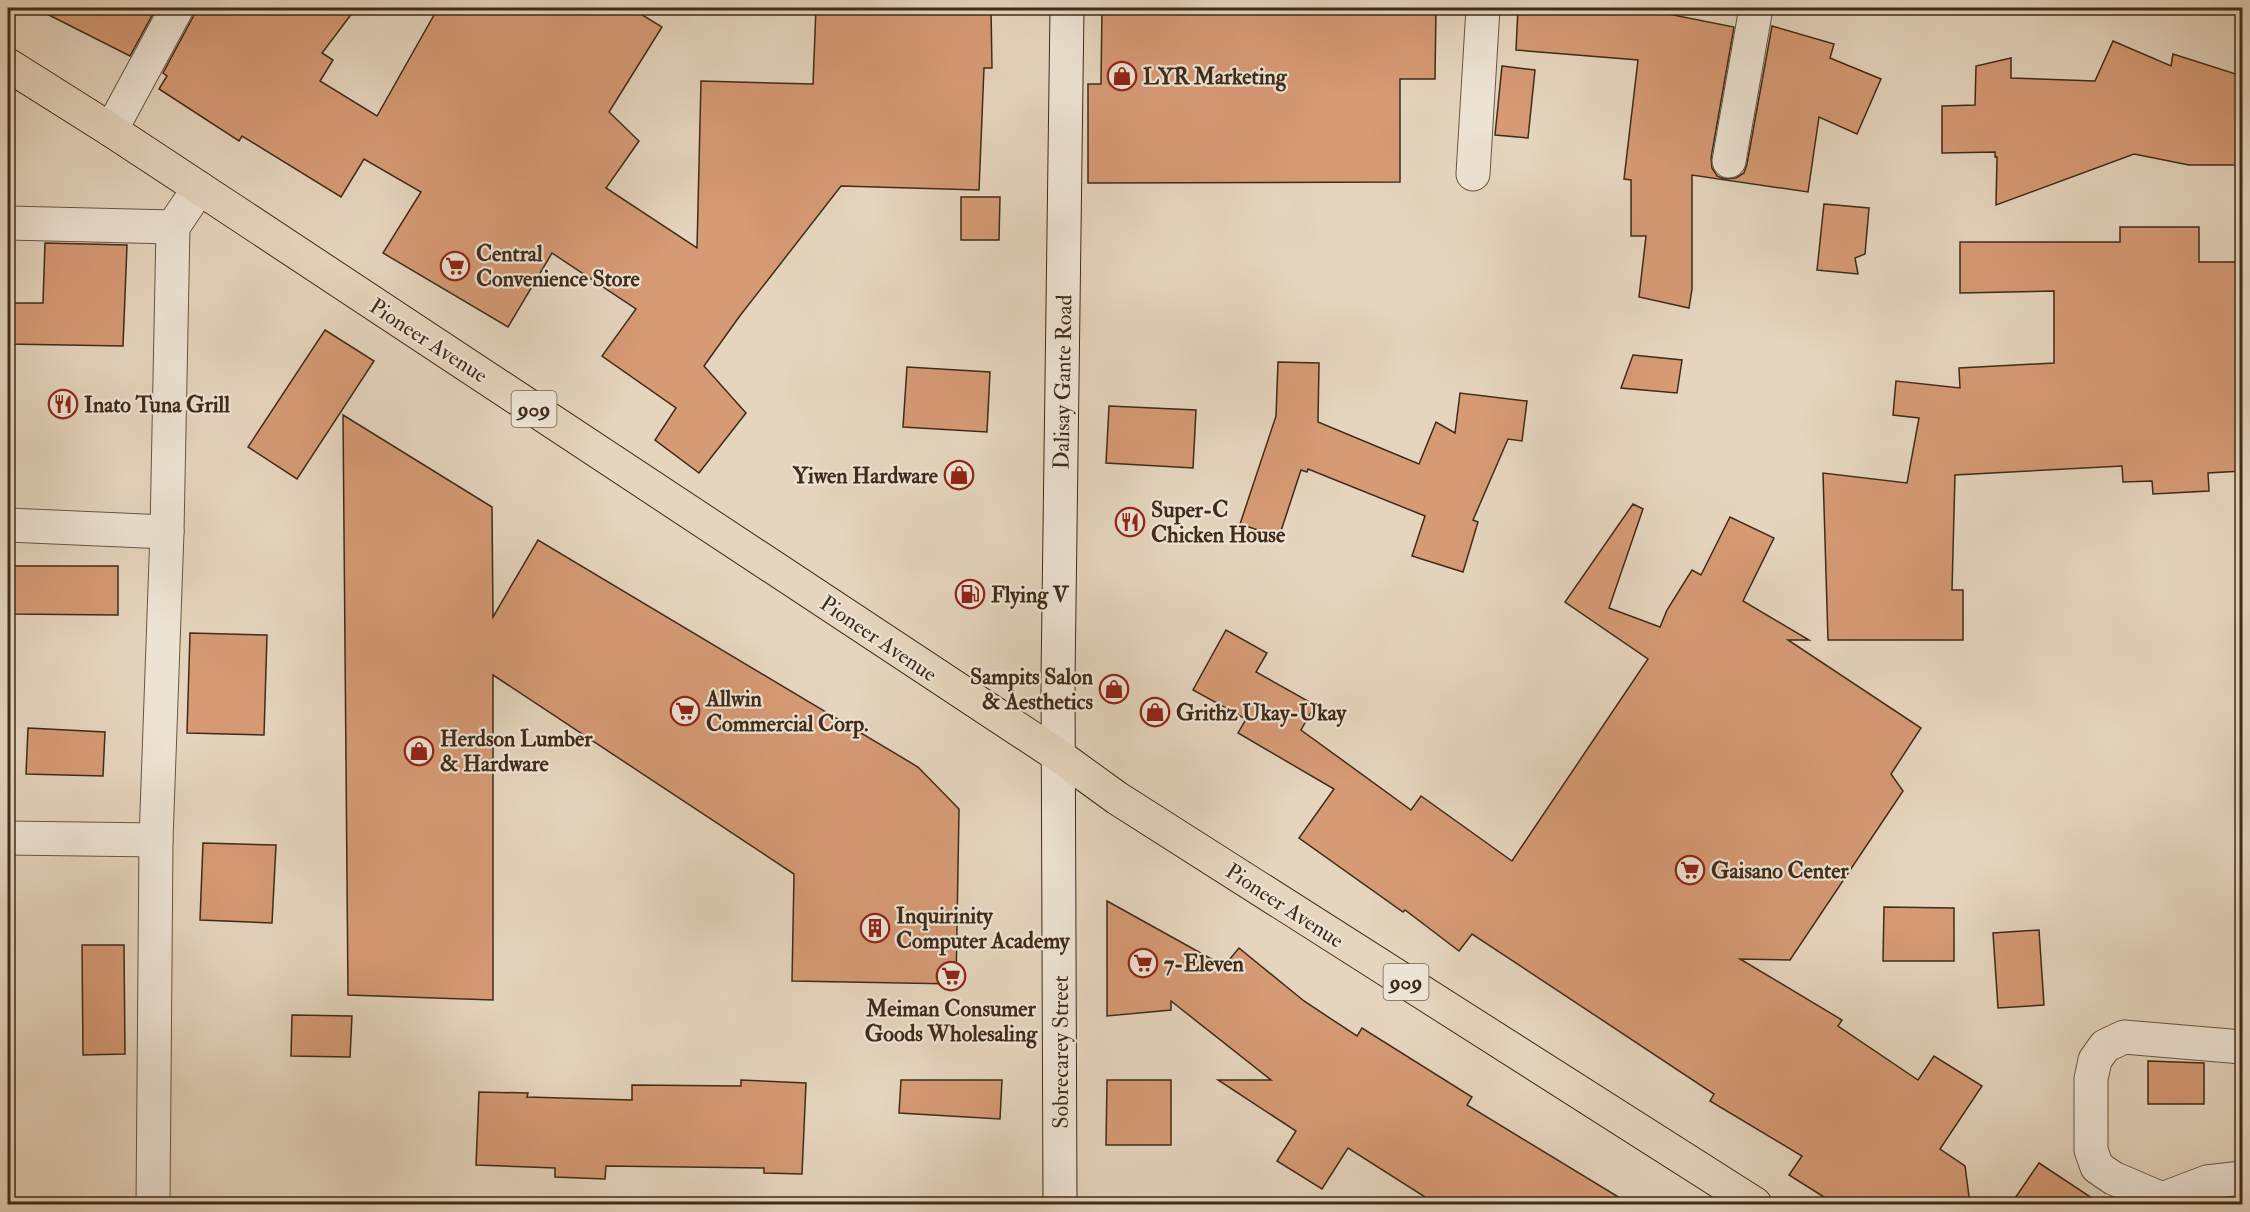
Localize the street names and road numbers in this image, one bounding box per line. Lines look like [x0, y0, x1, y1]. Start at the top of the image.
street label: Pioneer Avenue [364, 292, 493, 389]
street label: Dalisay Gante Road [1047, 294, 1079, 470]
road number: 909 [512, 391, 556, 427]
street label: Pioneer Avenue [815, 589, 942, 688]
street label: Pioneer Avenue [1220, 857, 1349, 954]
road number: 909 [1384, 964, 1428, 1000]
street label: Sobrecarey Street [1047, 975, 1075, 1129]

